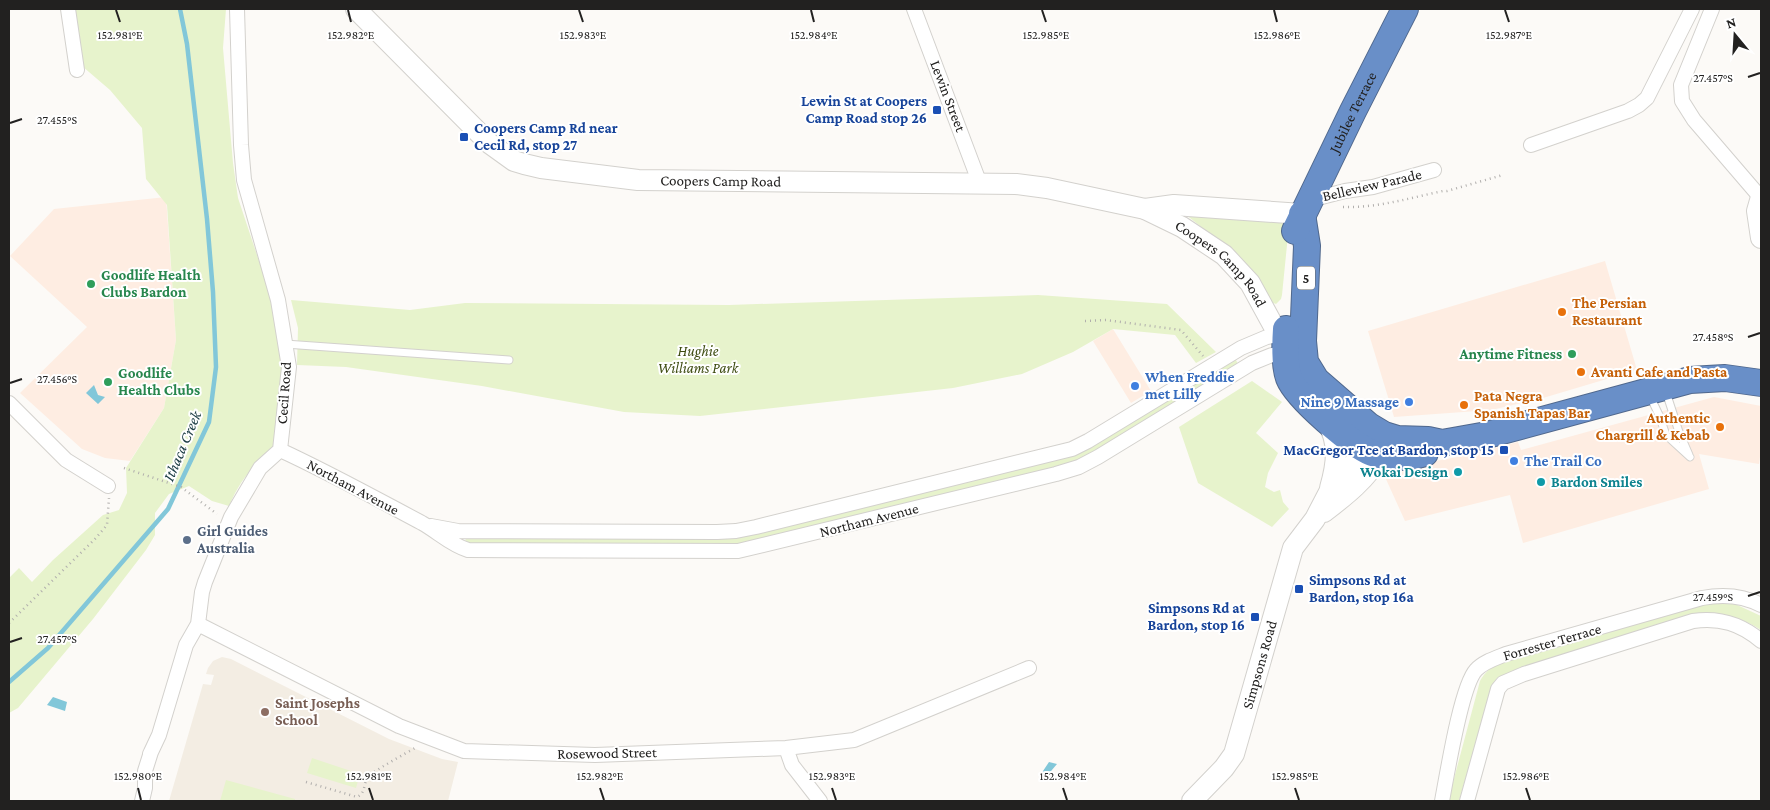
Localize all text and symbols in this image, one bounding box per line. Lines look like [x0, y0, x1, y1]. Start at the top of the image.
north arrow [1710, 10, 1760, 60]
text: N [1724, 13, 1738, 32]
text: 152.981°E [98, 28, 143, 42]
text: 152.982°E [328, 28, 375, 42]
text: 152.983°E [560, 28, 607, 42]
text: 152.984°E [790, 28, 838, 42]
text: 152.985°E [1023, 28, 1070, 42]
text: 152.986°E [1254, 28, 1301, 42]
text: 152.987°E [1486, 28, 1533, 42]
street label: Lewin Street [927, 58, 969, 135]
street label: Jubilee Terrace [1325, 69, 1380, 158]
text: 27.457°S [1693, 71, 1733, 85]
place label: Lewin St at Coopers Camp Road stop 26 [801, 93, 927, 126]
marker: Lewin St at Coopers Camp Road stop 26 [931, 104, 943, 116]
text: 27.455°S [37, 113, 77, 127]
place label: Coopers Camp Rd near Cecil Rd, stop 27 [474, 120, 618, 153]
marker: Coopers Camp Rd near Cecil Rd, stop 27 [458, 131, 470, 143]
street label: Belleview Parade [1321, 166, 1424, 204]
street label: Coopers Camp Road [660, 172, 781, 190]
street label: Coopers Camp Road [1173, 217, 1270, 310]
road number: 5 [1297, 266, 1315, 290]
place label: Goodlife Health Clubs Bardon [101, 267, 201, 300]
marker: Goodlife Health Clubs Bardon [85, 278, 97, 290]
place label: The Persian Restaurant [1572, 295, 1647, 328]
marker: The Persian Restaurant [1556, 306, 1568, 318]
text: 27.458°S [1693, 330, 1734, 344]
park label: Hughie Williams Park [658, 343, 740, 376]
place label: Anytime Fitness [1458, 346, 1562, 362]
marker: Anytime Fitness [1566, 348, 1578, 360]
street label: Cecil Road [274, 361, 294, 425]
place label: Avanti Cafe and Pasta [1590, 364, 1728, 380]
place label: Goodlife Health Clubs [118, 365, 200, 398]
marker: Avanti Cafe and Pasta [1575, 366, 1587, 378]
place label: When Freddie met Lilly [1144, 369, 1234, 402]
text: 27.456°S [37, 372, 77, 386]
marker: Goodlife Health Clubs [102, 376, 114, 388]
marker: When Freddie met Lilly [1129, 380, 1141, 392]
place label: Pata Negra Spanish Tapas Bar [1474, 388, 1590, 421]
place label: Nine 9 Massage [1301, 394, 1399, 410]
marker: Nine 9 Massage [1403, 396, 1415, 408]
marker: Pata Negra Spanish Tapas Bar [1458, 399, 1470, 411]
water label: Ithaca Creek [160, 407, 205, 484]
place label: Authentic Chargrill & Kebab [1596, 410, 1710, 443]
marker: Authentic Chargrill & Kebab [1714, 421, 1726, 433]
place label: MacGregor Tce at Bardon, stop 15 [1283, 442, 1494, 458]
marker: MacGregor Tce at Bardon, stop 15 [1498, 444, 1510, 456]
place label: The Trail Co [1524, 453, 1602, 469]
marker: The Trail Co [1508, 455, 1520, 467]
street label: Northam Avenue [304, 456, 402, 518]
place label: Wokai Design [1359, 464, 1448, 480]
marker: Wokai Design [1452, 466, 1464, 478]
place label: Bardon Smiles [1551, 474, 1642, 490]
marker: Bardon Smiles [1535, 476, 1547, 488]
street label: Northam Avenue [818, 500, 921, 540]
place label: Girl Guides Australia [196, 523, 268, 556]
marker: Girl Guides Australia [181, 534, 193, 546]
place label: Simpsons Rd at Bardon, stop 16a [1309, 572, 1415, 605]
marker: Simpsons Rd at Bardon, stop 16a [1293, 583, 1305, 595]
text: 27.459°S [1693, 590, 1734, 604]
place label: Simpsons Rd at Bardon, stop 16 [1147, 600, 1246, 633]
marker: Simpsons Rd at Bardon, stop 16 [1249, 611, 1261, 623]
street label: Simpsons Road [1239, 619, 1280, 711]
street label: Forrester Terrace [1501, 620, 1603, 664]
text: 27.457°S [37, 632, 77, 646]
place label: Saint Josephs School [275, 695, 360, 728]
marker: Saint Josephs School [259, 706, 271, 718]
street label: Rosewood Street [557, 744, 658, 762]
text: 152.980°E [114, 769, 162, 783]
text: 152.981°E [347, 769, 392, 783]
text: 152.982°E [577, 769, 624, 783]
text: 152.983°E [809, 769, 856, 783]
text: 152.984°E [1039, 769, 1087, 783]
text: 152.985°E [1272, 769, 1319, 783]
text: 152.986°E [1503, 769, 1550, 783]

